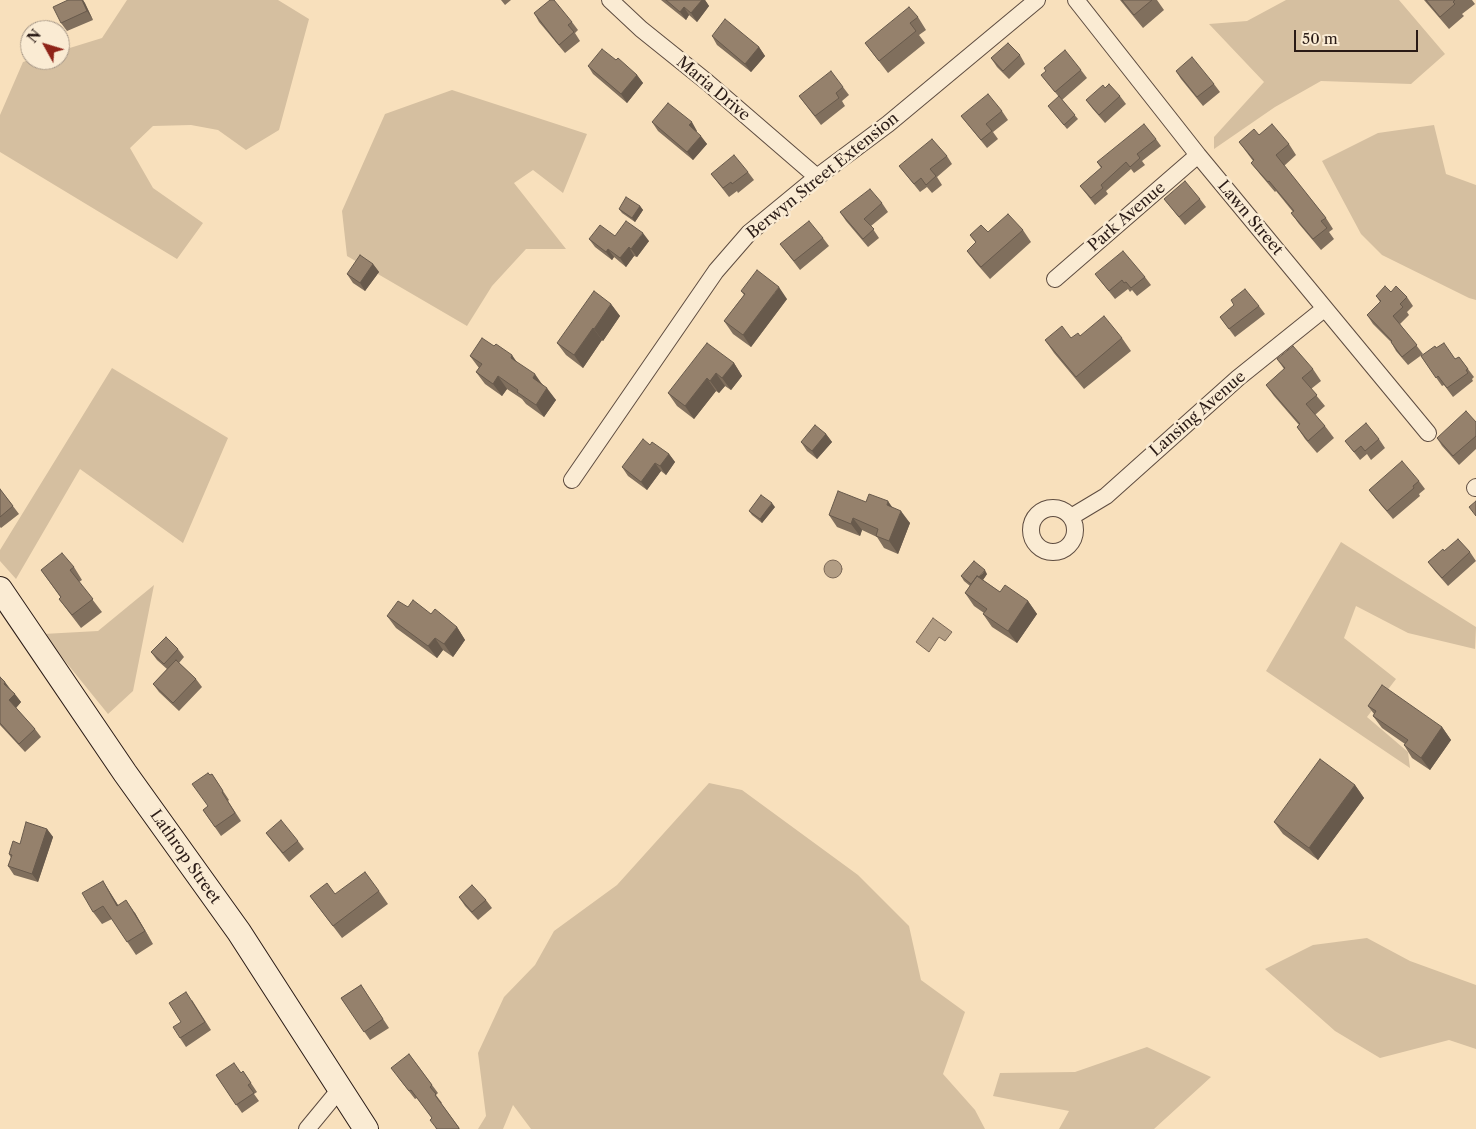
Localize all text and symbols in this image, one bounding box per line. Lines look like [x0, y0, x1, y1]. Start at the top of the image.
north arrow [20, 20, 70, 70]
scale bar [1296, 20, 1420, 52]
text: N [23, 26, 45, 47]
text: 50 m [1302, 29, 1338, 48]
street label: Maria Drive [672, 53, 754, 125]
street label: Berwyn Street Extension [743, 109, 903, 243]
street label: Lawn Street [1213, 177, 1287, 259]
street label: Park Avenue [1085, 178, 1169, 256]
street label: Lansing Avenue [1146, 367, 1250, 461]
street label: Lathrop Street [145, 806, 225, 908]

